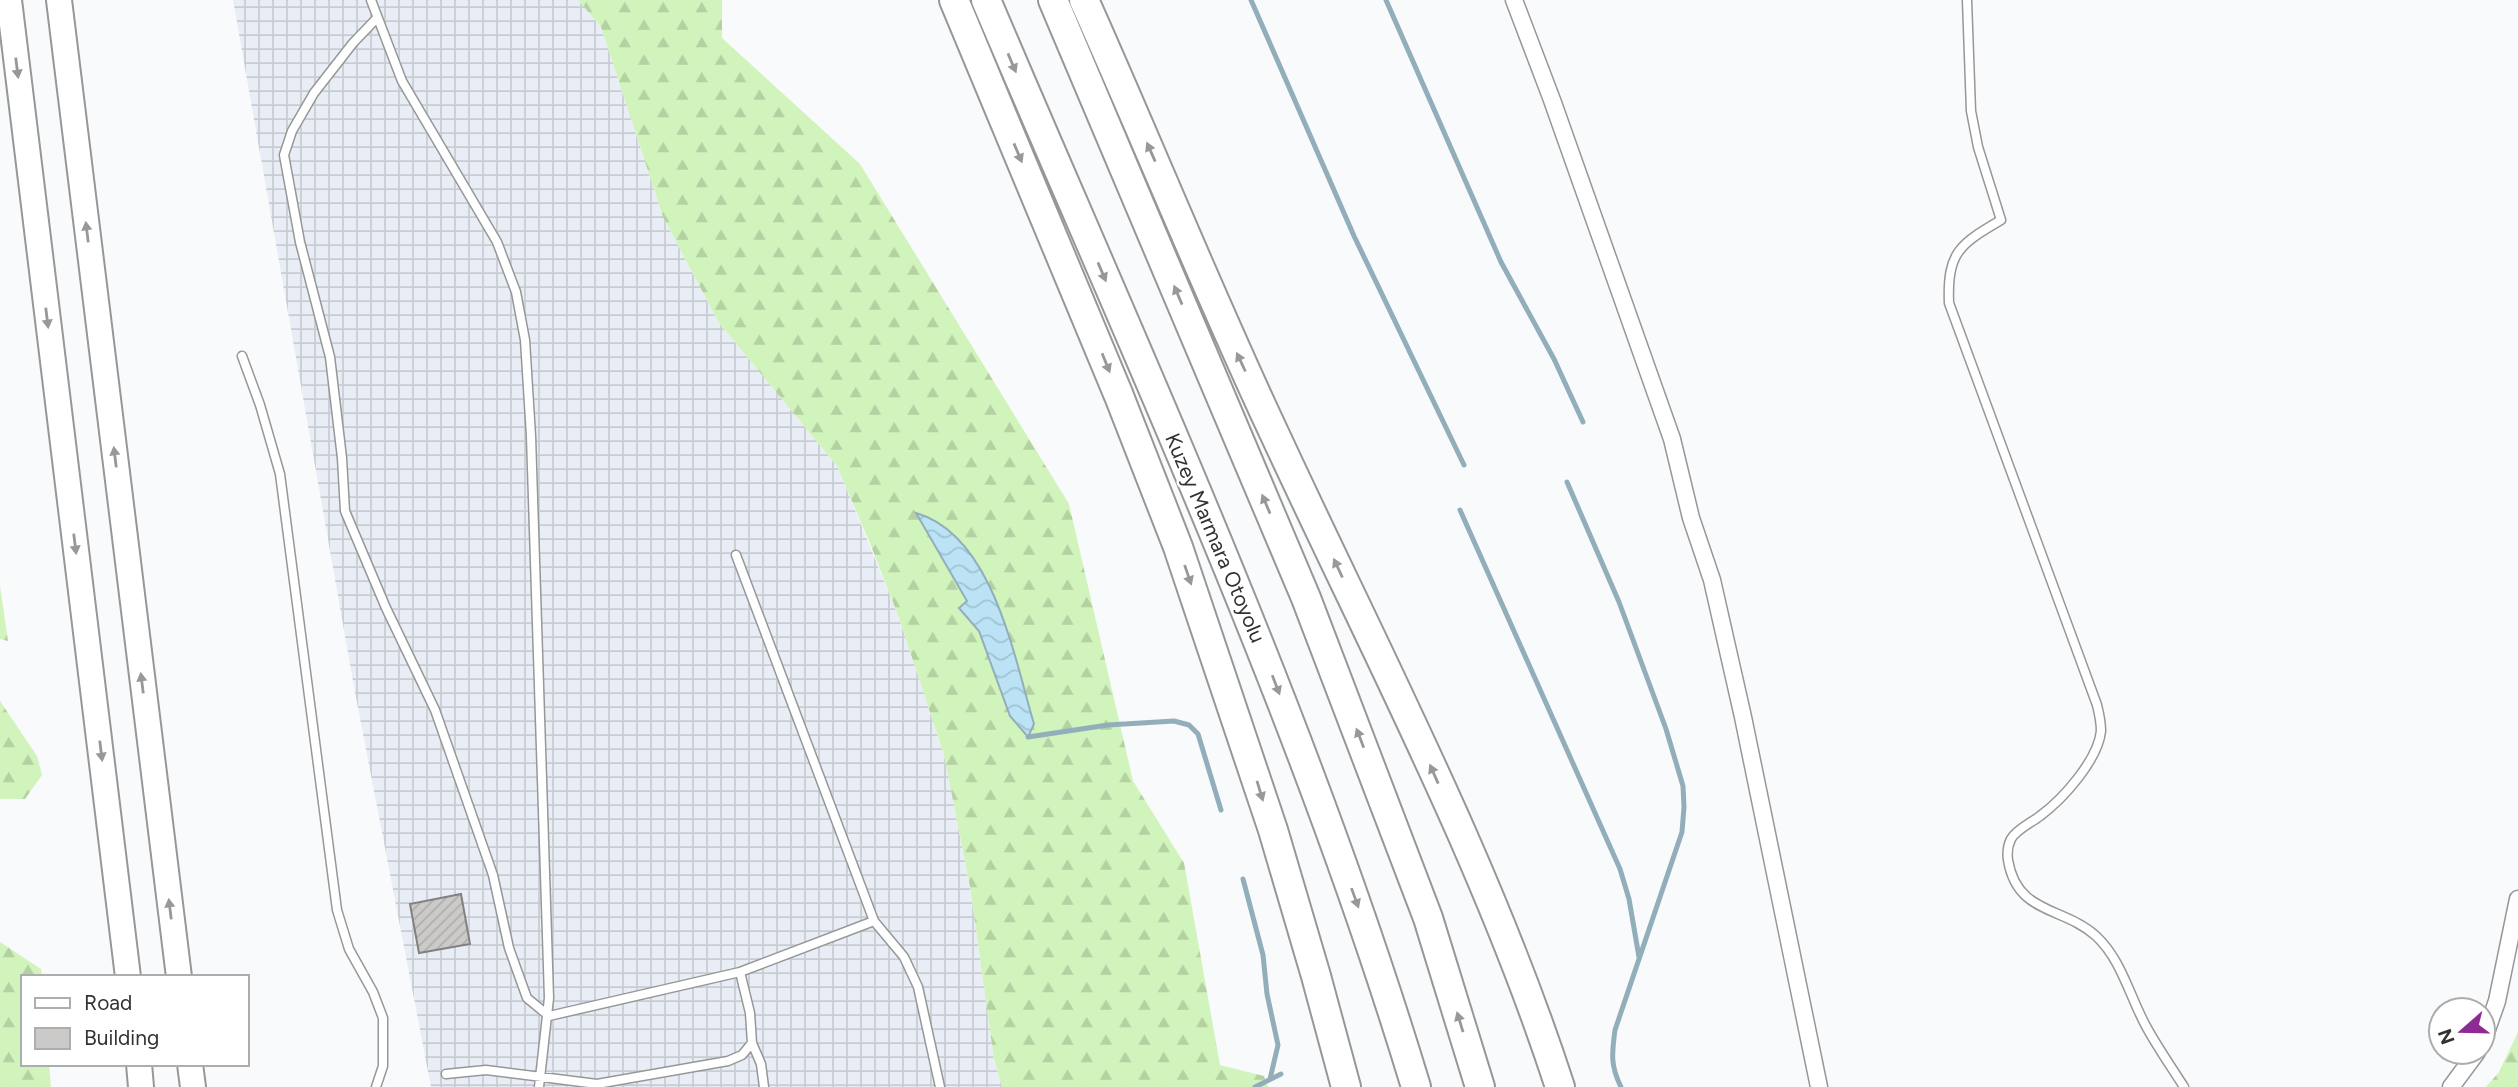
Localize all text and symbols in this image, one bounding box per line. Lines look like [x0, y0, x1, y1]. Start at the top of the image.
one-way arrow [1007, 53, 1018, 74]
one-way arrow [12, 57, 23, 79]
one-way arrow [1145, 142, 1156, 163]
one-way arrow [1013, 143, 1024, 164]
one-way arrow [82, 220, 93, 242]
one-way arrow [1096, 262, 1107, 283]
one-way arrow [1172, 284, 1183, 305]
one-way arrow [42, 307, 53, 329]
one-way arrow [1235, 351, 1246, 372]
one-way arrow [1100, 353, 1111, 374]
street label: Kuzey Marmara Otoyolu [1160, 429, 1271, 646]
one-way arrow [110, 446, 121, 468]
one-way arrow [1260, 494, 1272, 514]
one-way arrow [70, 533, 81, 555]
one-way arrow [1332, 557, 1343, 578]
one-way arrow [1183, 565, 1194, 586]
one-way arrow [136, 672, 147, 694]
one-way arrow [1270, 674, 1281, 695]
one-way arrow [1355, 727, 1366, 748]
one-way arrow [95, 740, 106, 762]
one-way arrow [1428, 764, 1440, 784]
one-way arrow [1256, 781, 1266, 802]
one-way arrow [1350, 888, 1361, 909]
one-way arrow [165, 898, 176, 920]
legend [21, 975, 248, 1066]
text: Road [84, 990, 132, 1015]
north arrow [2427, 996, 2497, 1066]
one-way arrow [1455, 1011, 1465, 1032]
text: Building [84, 1025, 159, 1050]
text: N [2433, 1026, 2460, 1047]

